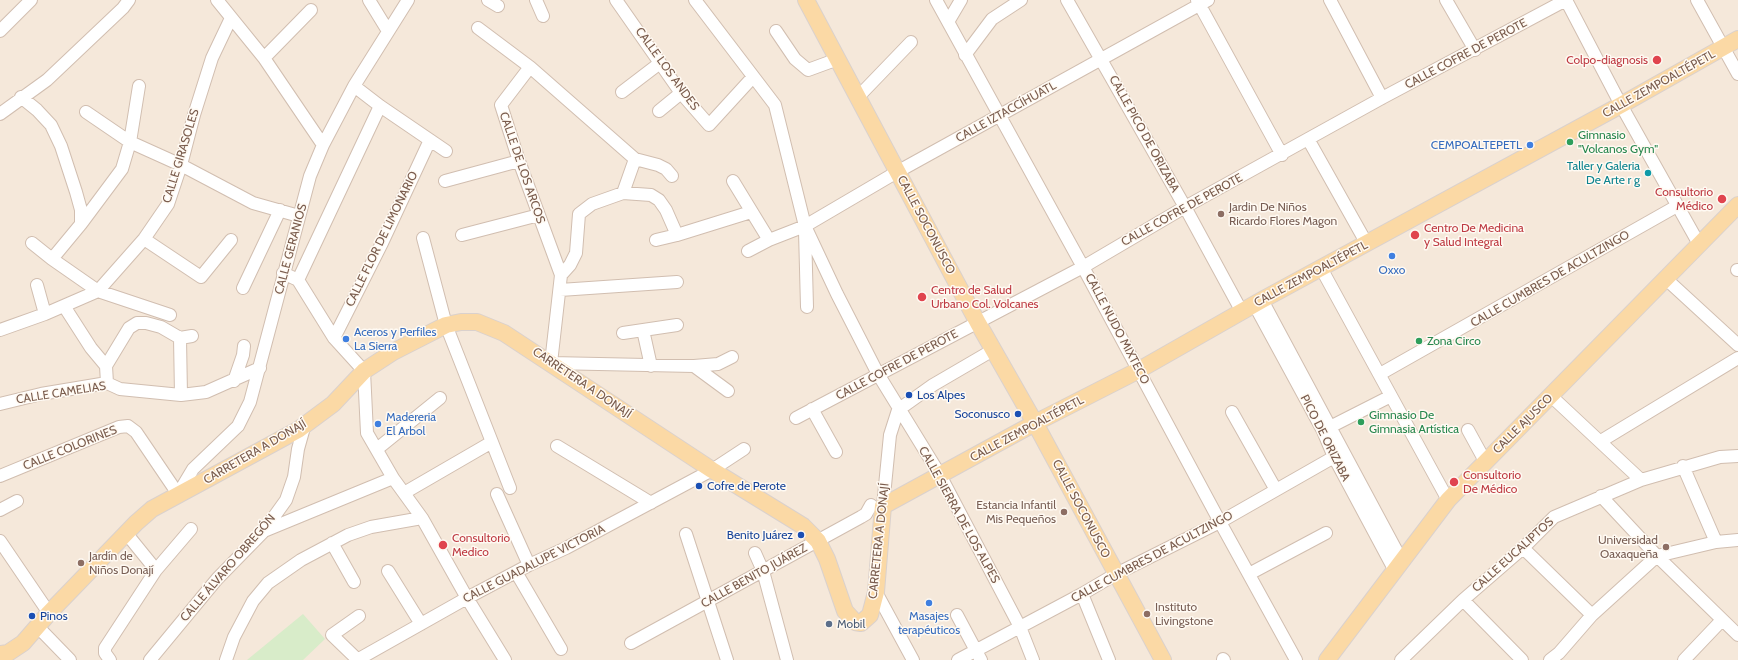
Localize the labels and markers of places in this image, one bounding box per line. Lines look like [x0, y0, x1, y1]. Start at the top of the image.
place label: Colpo-diagnosis [1566, 53, 1648, 67]
marker: Colpo-diagnosis [1651, 54, 1663, 66]
place label: Gimnasio "Volcanos Gym" [1578, 128, 1658, 156]
marker: Gimnasio "Volcanos Gym" [1565, 137, 1575, 147]
place label: CEMPOALTEPETL [1431, 138, 1522, 152]
marker: CEMPOALTEPETL [1525, 140, 1535, 150]
place label: Taller y Galeria De Arte r g [1567, 159, 1640, 187]
marker: Taller y Galeria De Arte r g [1643, 168, 1653, 178]
place label: Consultorio Médico [1655, 185, 1713, 213]
marker: Consultorio Médico [1716, 193, 1728, 205]
place label: Jardin De Niños Ricardo Flores Magon [1229, 200, 1337, 228]
marker: Jardin De Niños Ricardo Flores Magon [1216, 209, 1226, 219]
place label: Centro De Medicina y Salud Integral [1424, 221, 1524, 249]
marker: Centro De Medicina y Salud Integral [1409, 229, 1421, 241]
marker: Oxxo [1387, 251, 1397, 261]
place label: Oxxo [1379, 263, 1405, 277]
place label: Centro de Salud Urbano Col. Volcanes [931, 283, 1039, 311]
marker: Centro de Salud Urbano Col. Volcanes [916, 291, 928, 303]
place label: Aceros y Perfiles La Sierra [354, 325, 436, 353]
marker: Aceros y Perfiles La Sierra [341, 334, 351, 344]
place label: Zona Circo [1427, 334, 1481, 348]
marker: Zona Circo [1414, 336, 1424, 346]
place label: Los Alpes [917, 388, 965, 402]
marker: Los Alpes [904, 390, 914, 400]
place label: Soconusco [955, 407, 1010, 421]
place label: Gimnasio De Gimnasia Artística [1369, 408, 1459, 436]
marker: Soconusco [1013, 409, 1023, 419]
place label: Madereria El Arbol [386, 410, 436, 438]
marker: Gimnasio De Gimnasia Artística [1356, 417, 1366, 427]
marker: Madereria El Arbol [373, 419, 383, 429]
place label: Consultorio De Médico [1463, 468, 1521, 496]
marker: Consultorio De Médico [1448, 476, 1460, 488]
place label: Cofre de Perote [707, 479, 786, 493]
marker: Cofre de Perote [694, 481, 704, 491]
place label: Estancia Infantil Mis Pequeños [976, 498, 1056, 526]
marker: Estancia Infantil Mis Pequeños [1059, 507, 1069, 517]
place label: Benito Juárez [727, 528, 793, 542]
marker: Benito Juárez [796, 530, 806, 540]
place label: Consultorio Medico [452, 531, 510, 559]
place label: Universidad Oaxaqueña [1598, 533, 1658, 561]
marker: Consultorio Medico [437, 539, 449, 551]
marker: Universidad Oaxaqueña [1661, 542, 1671, 552]
place label: Jardín de Niños Donají [89, 549, 154, 577]
marker: Jardín de Niños Donají [76, 558, 86, 568]
marker: Masajes terapéuticos [924, 598, 934, 608]
place label: Instituto Livingstone [1155, 600, 1213, 628]
place label: Pinos [40, 609, 68, 623]
place label: Masajes terapéuticos [898, 609, 960, 637]
marker: Instituto Livingstone [1142, 609, 1152, 619]
marker: Pinos [27, 611, 37, 621]
place label: Mobil [837, 617, 865, 631]
marker: Mobil [824, 619, 834, 629]

